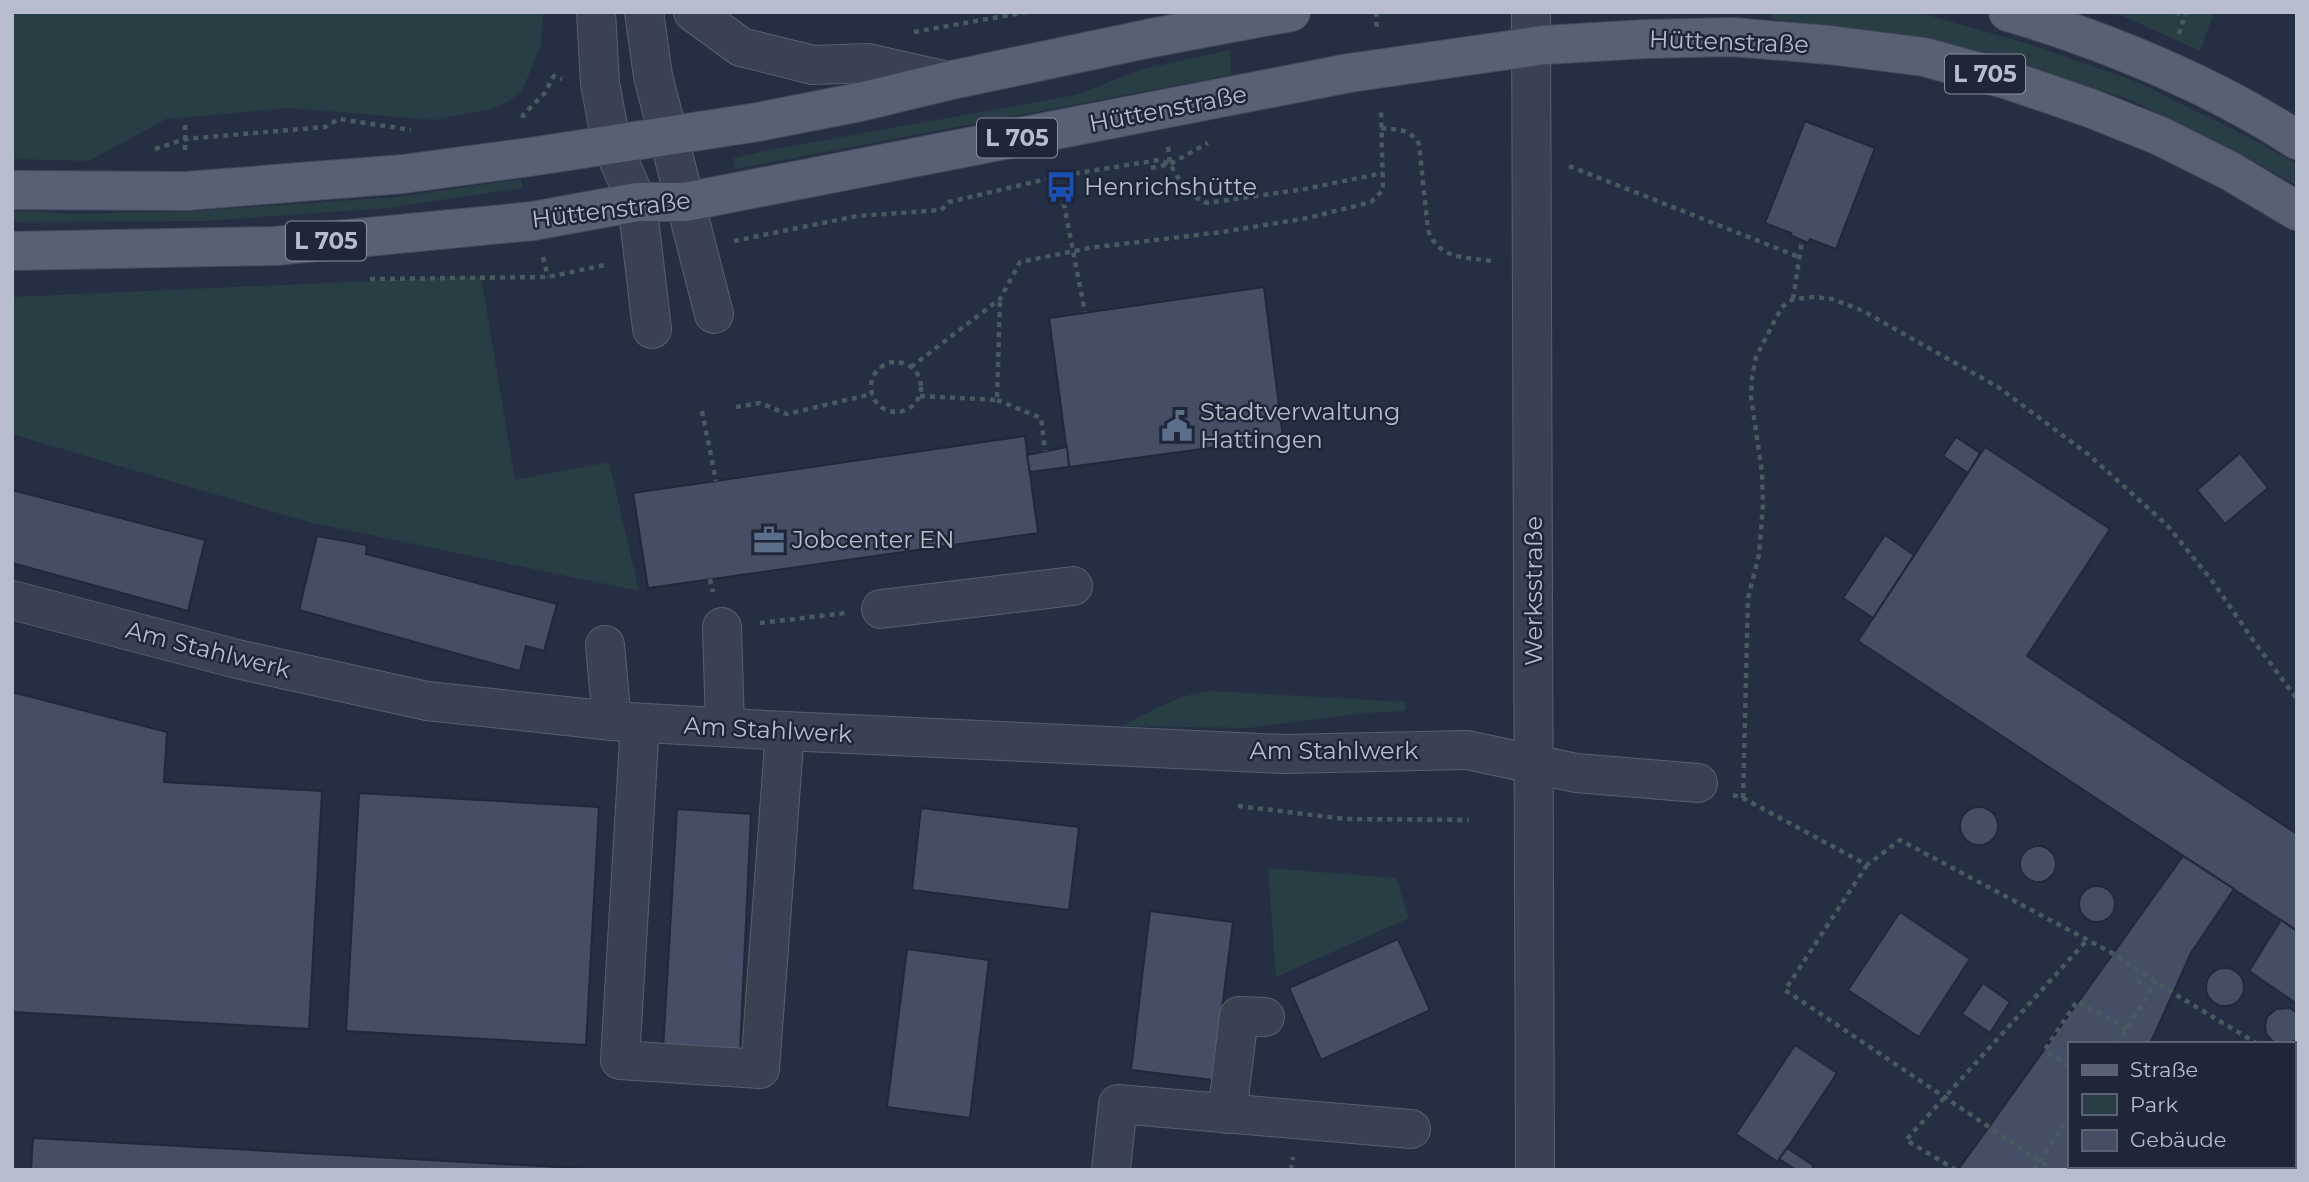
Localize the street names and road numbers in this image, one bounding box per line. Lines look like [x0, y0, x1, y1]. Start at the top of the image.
street label: Hüttenstraße [1649, 24, 1809, 59]
road number: L 705 [1945, 54, 2025, 94]
street label: Hüttenstraße [1087, 79, 1249, 138]
road number: L 705 [977, 119, 1057, 158]
street label: Hüttenstraße [530, 185, 692, 234]
road number: L 705 [286, 222, 366, 260]
street label: Werksstraße [1519, 516, 1548, 666]
street label: Am Stahlwerk [123, 615, 294, 684]
street label: Am Stahlwerk [683, 711, 854, 748]
street label: Am Stahlwerk [1250, 736, 1419, 765]

